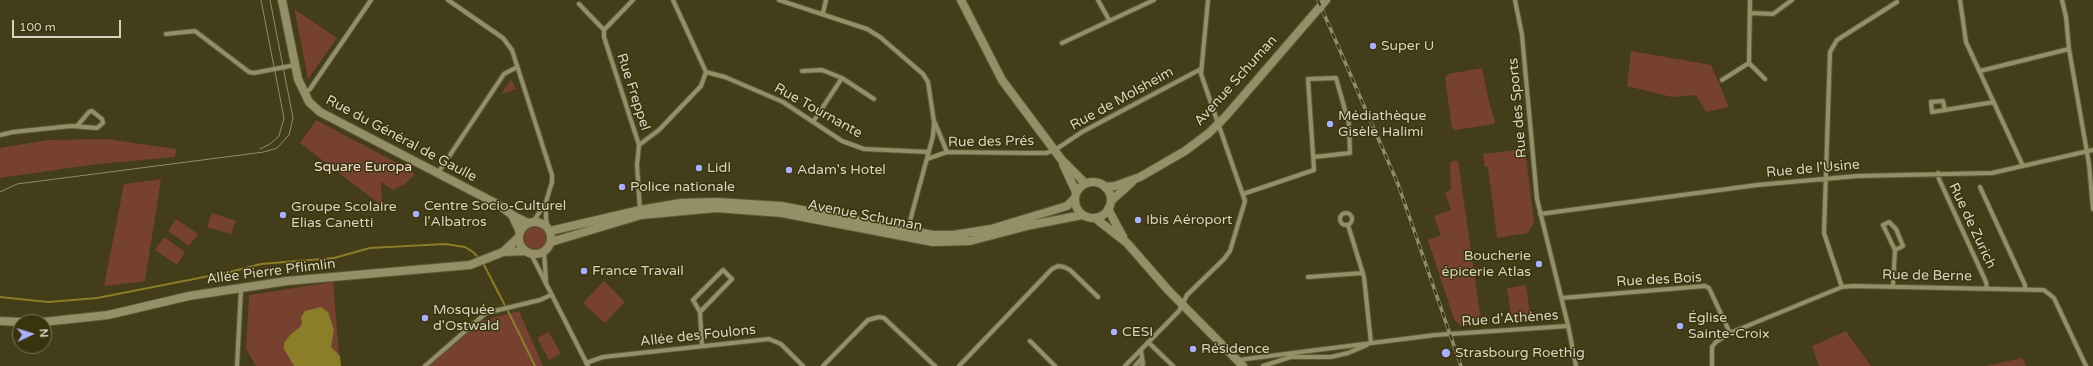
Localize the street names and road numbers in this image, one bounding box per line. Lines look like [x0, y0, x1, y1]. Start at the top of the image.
street label: Avenue Schuman [1191, 32, 1281, 130]
street label: Rue Freppel [613, 51, 653, 133]
street label: Rue des Sports [1505, 57, 1531, 159]
street label: Rue de Molsheim [1068, 64, 1176, 134]
street label: Rue Tournante [771, 80, 865, 142]
street label: Rue du Général de Gaulle [323, 92, 479, 186]
street label: Rue des Prés [948, 133, 1034, 151]
street label: Rue de l'Usine [1765, 157, 1861, 181]
street label: Rue de Zurich [1945, 180, 1999, 272]
street label: Avenue Schuman [806, 197, 924, 235]
street label: Allée Pierre Pflimlin [206, 256, 336, 288]
street label: Rue de Berne [1882, 267, 1972, 285]
street label: Rue des Bois [1616, 269, 1702, 291]
street label: Rue d'Athènes [1461, 307, 1559, 331]
street label: Allée des Foulons [639, 322, 757, 350]

